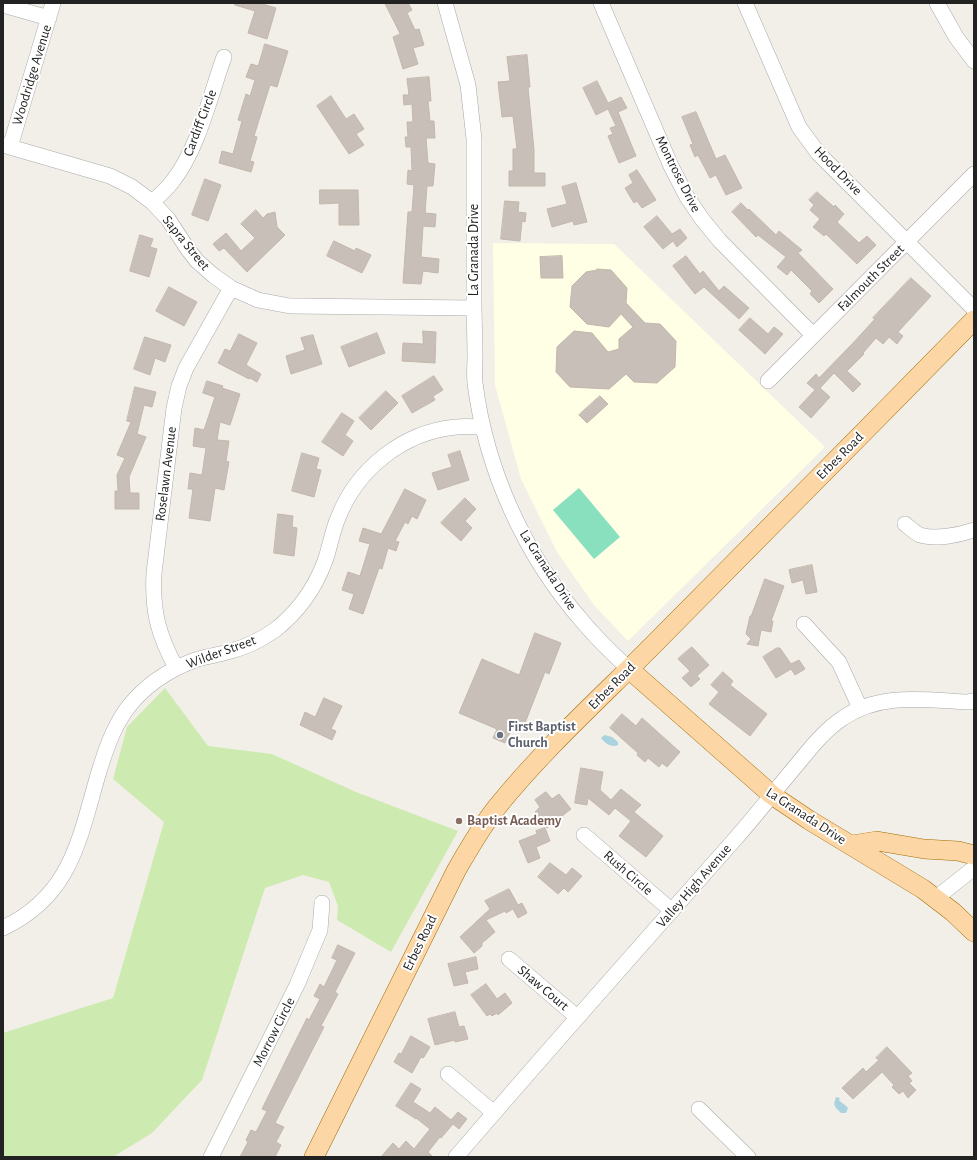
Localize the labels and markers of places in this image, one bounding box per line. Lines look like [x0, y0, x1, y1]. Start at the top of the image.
place label: First Baptist Church [508, 719, 576, 752]
marker: First Baptist Church [495, 730, 505, 740]
place label: Baptist Academy [467, 813, 561, 829]
marker: Baptist Academy [454, 816, 464, 826]

